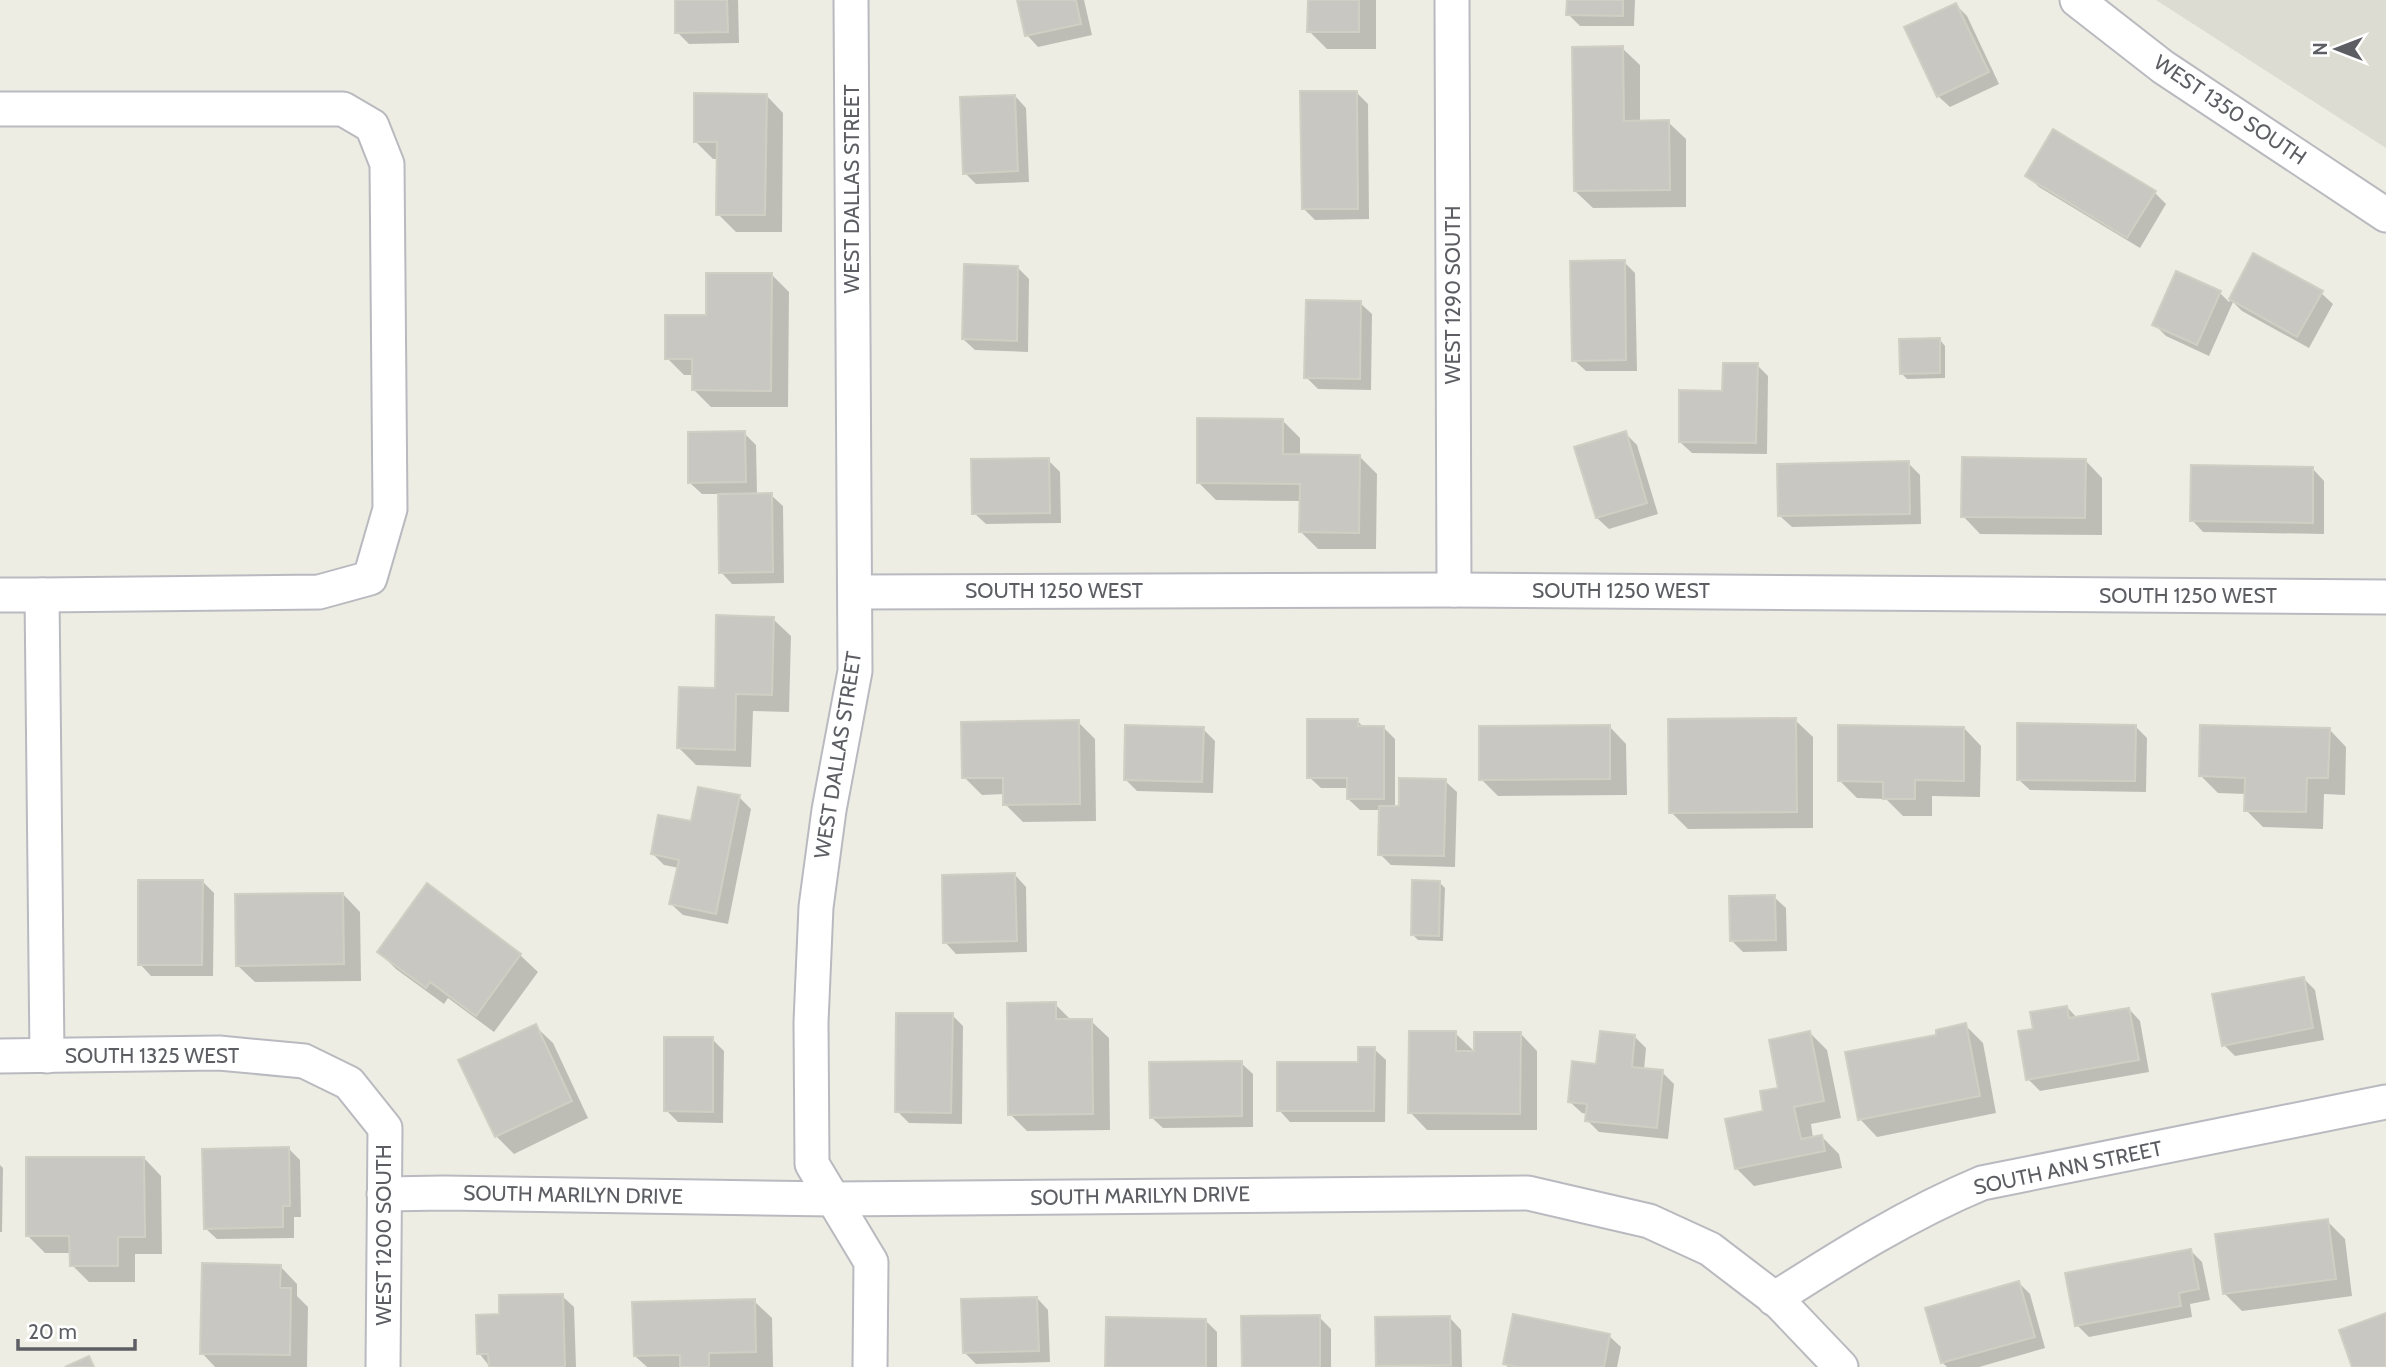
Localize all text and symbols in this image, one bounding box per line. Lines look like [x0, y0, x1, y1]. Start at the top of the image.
north arrow [2302, 14, 2372, 84]
text: N [2309, 42, 2332, 56]
street label: WEST 1350 SOUTH [2149, 49, 2311, 170]
street label: WEST DALLAS STREET [839, 84, 864, 294]
street label: WEST 1290 SOUTH [1440, 206, 1465, 384]
street label: SOUTH 1250 WEST [965, 578, 1143, 603]
street label: SOUTH 1250 WEST [1532, 578, 1710, 603]
street label: SOUTH 1250 WEST [2099, 583, 2277, 608]
street label: WEST DALLAS STREET [809, 650, 866, 860]
street label: SOUTH 1325 WEST [65, 1043, 239, 1068]
street label: SOUTH ANN STREET [1971, 1135, 2164, 1200]
street label: WEST 1200 SOUTH [371, 1144, 396, 1326]
street label: SOUTH MARILYN DRIVE [463, 1180, 683, 1209]
street label: SOUTH MARILYN DRIVE [1030, 1181, 1250, 1210]
scale bar [18, 1308, 135, 1352]
text: 20 m [28, 1319, 77, 1344]

